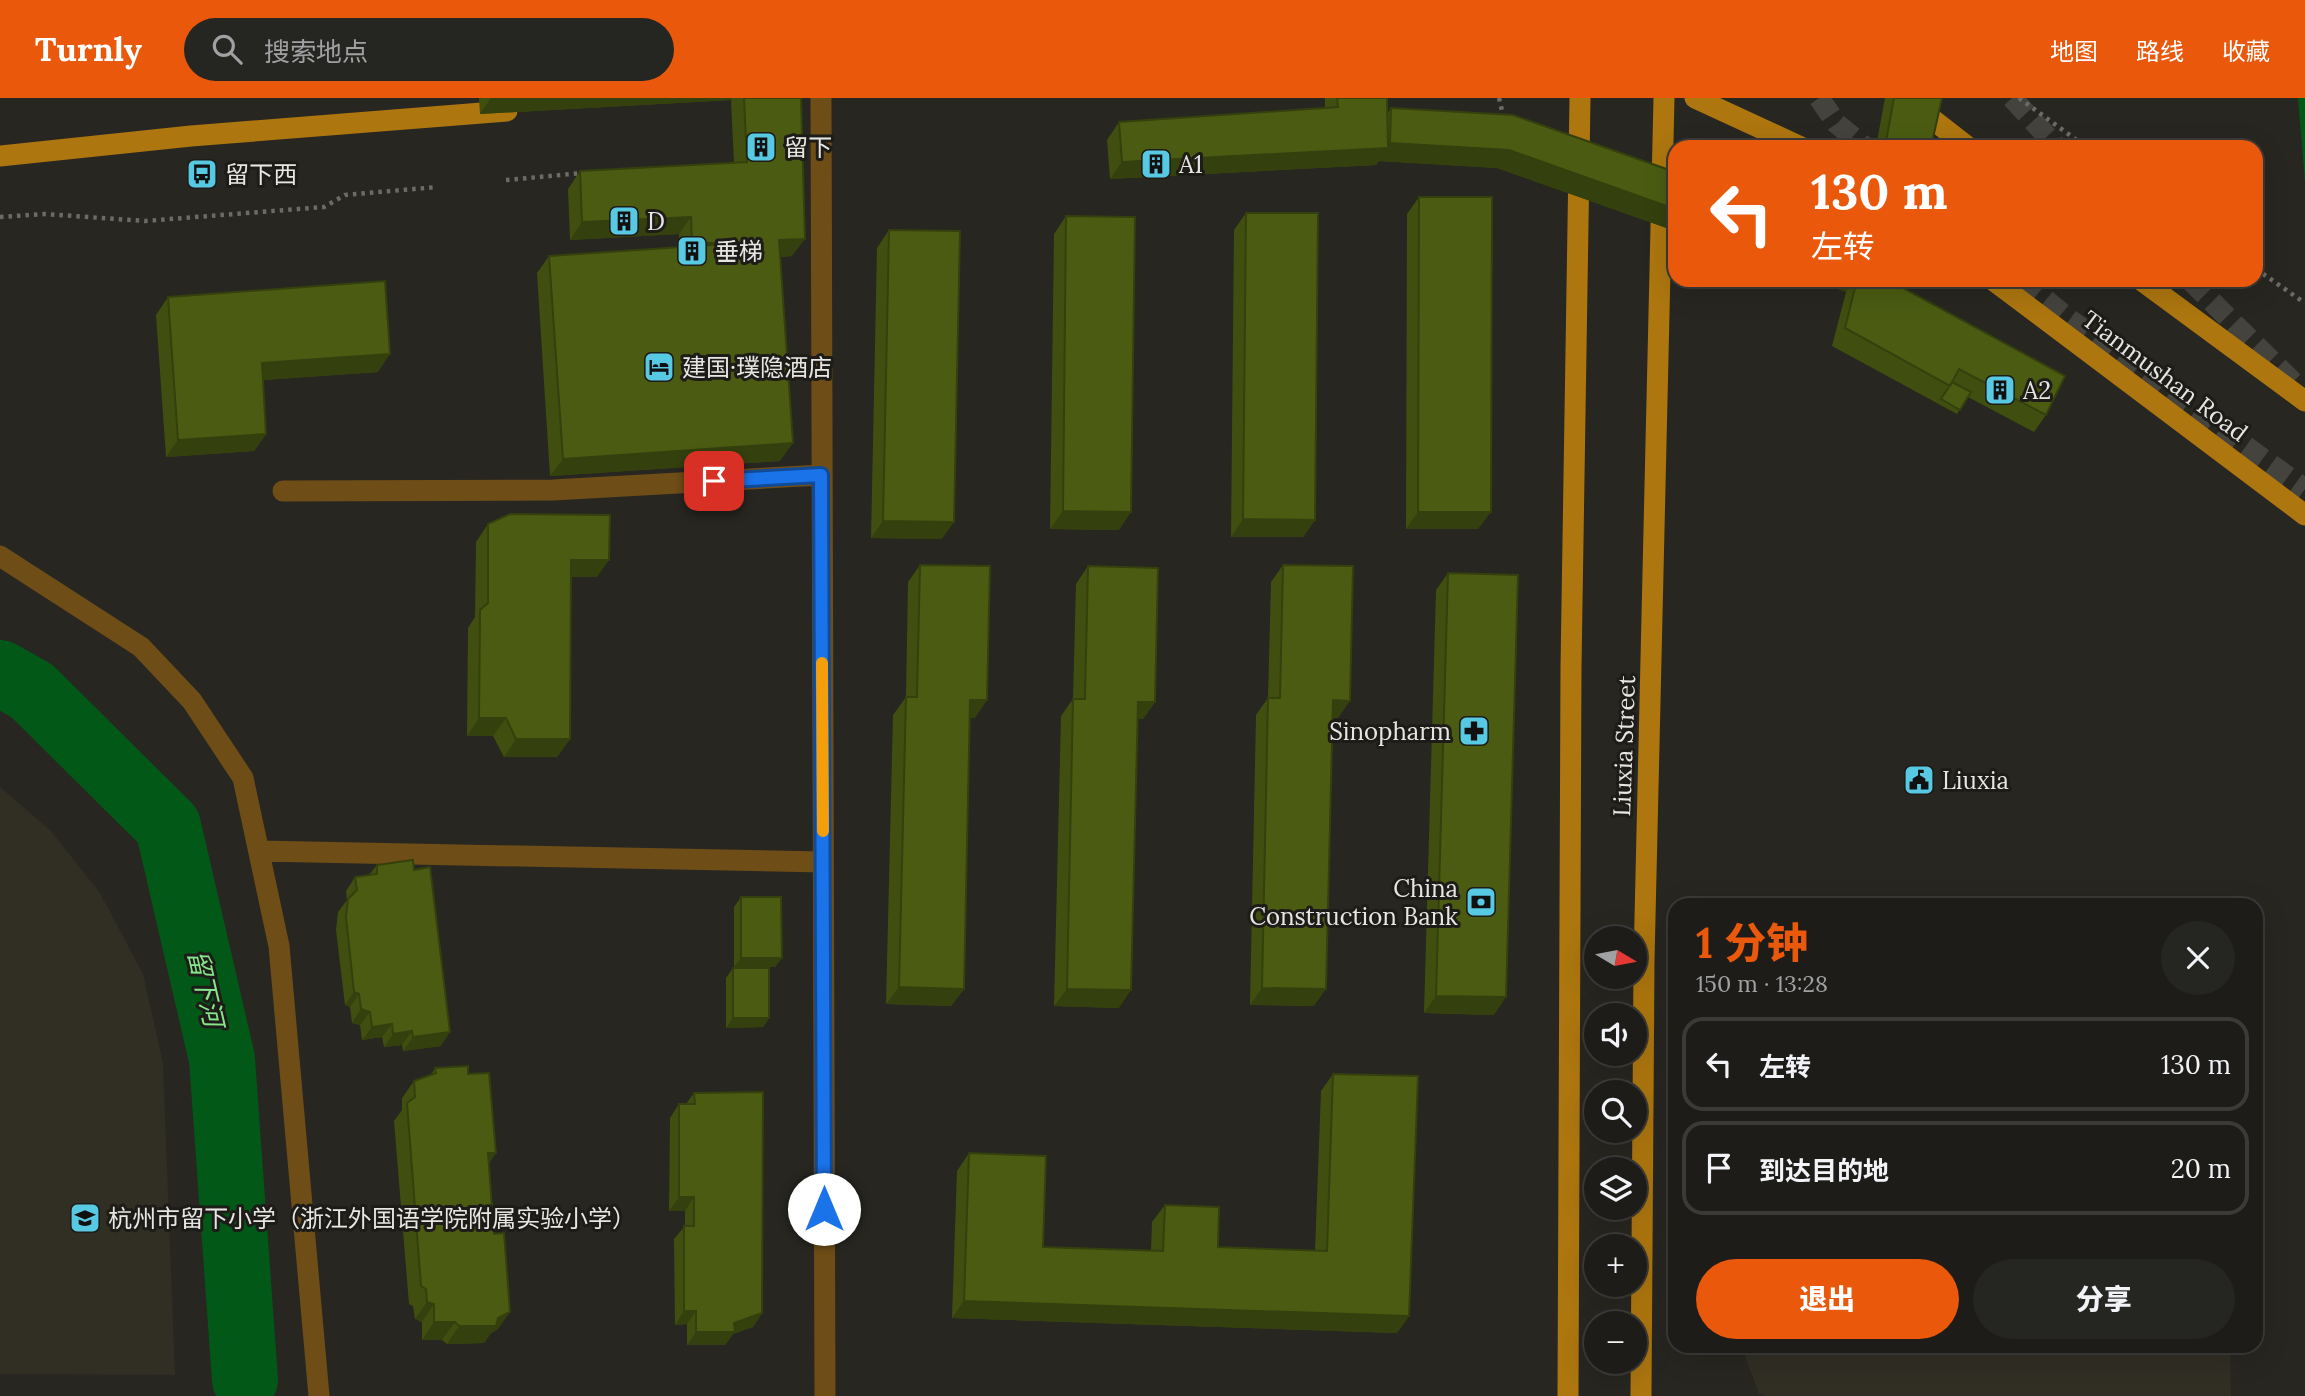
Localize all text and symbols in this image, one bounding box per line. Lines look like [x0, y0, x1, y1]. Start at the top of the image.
search box [184, 18, 674, 81]
text: Turnly [35, 28, 142, 70]
icon: search [208, 30, 246, 68]
text: 搜索地点 [264, 35, 368, 68]
text: 地图 [2050, 36, 2098, 67]
text: 路线 [2136, 36, 2184, 67]
text: 收藏 [2222, 36, 2270, 67]
building icon: 留下 [744, 130, 778, 164]
place label: 留下 [784, 132, 832, 163]
building icon: A1 [1139, 147, 1173, 181]
place label: A1 [1178, 149, 1203, 180]
bus stop icon: 留下西 [185, 157, 219, 191]
place label: 留下西 [225, 159, 297, 190]
text: 130 m [1811, 160, 1947, 222]
icon: left [1696, 168, 1787, 259]
building icon: D [607, 204, 641, 238]
place label: D [647, 206, 665, 237]
text: 左转 [1811, 226, 1875, 267]
building icon: 垂梯 [675, 234, 709, 268]
place label: 垂梯 [715, 236, 763, 267]
street label: Tianmushan Road [2076, 304, 2254, 448]
hotel icon: 建国·璞隐酒店 [642, 350, 676, 384]
place label: 建国·璞隐酒店 [682, 352, 832, 383]
building icon: A2 [1983, 373, 2017, 407]
place label: A2 [2022, 375, 2051, 406]
pin [684, 451, 744, 511]
icon: arrive [695, 462, 733, 500]
street label: Liuxia Street [1606, 674, 1642, 817]
pharmacy icon: Sinopharm [1457, 714, 1491, 748]
place label: Sinopharm [1329, 716, 1451, 747]
public building icon: Liuxia [1902, 763, 1936, 797]
place label: Liuxia [1942, 765, 2009, 796]
place label: China Construction Bank [1249, 873, 1458, 932]
bank icon: China Construction Bank [1464, 885, 1498, 919]
text: 1 分钟 [1696, 916, 1808, 970]
button: close [2161, 921, 2235, 995]
north arrow [1584, 926, 1647, 989]
map controls [1584, 926, 1647, 1374]
water label: 留下河 [181, 946, 232, 1035]
text: 150 m · 13:28 [1696, 969, 1828, 998]
button: sound [1584, 1003, 1647, 1066]
icon: left [1700, 1045, 1738, 1083]
text: 130 m [2161, 1048, 2231, 1081]
text: 左转 [1759, 1050, 1811, 1083]
button: search [1584, 1080, 1647, 1143]
icon: arrive [1700, 1149, 1738, 1187]
text: 20 m [2171, 1152, 2231, 1185]
text: 到达目的地 [1759, 1154, 1889, 1187]
button: layers [1584, 1157, 1647, 1220]
position arrow [787, 1172, 861, 1246]
school or university icon: 杭州市留下小学（浙江外国语学院附属实验小学） [68, 1201, 102, 1235]
place label: 杭州市留下小学（浙江外国语学院附属实验小学） [108, 1203, 636, 1234]
button: + [1584, 1234, 1647, 1297]
button: 退出 [1696, 1259, 1959, 1339]
button: 分享 [1973, 1259, 2235, 1339]
button: − [1584, 1311, 1647, 1374]

